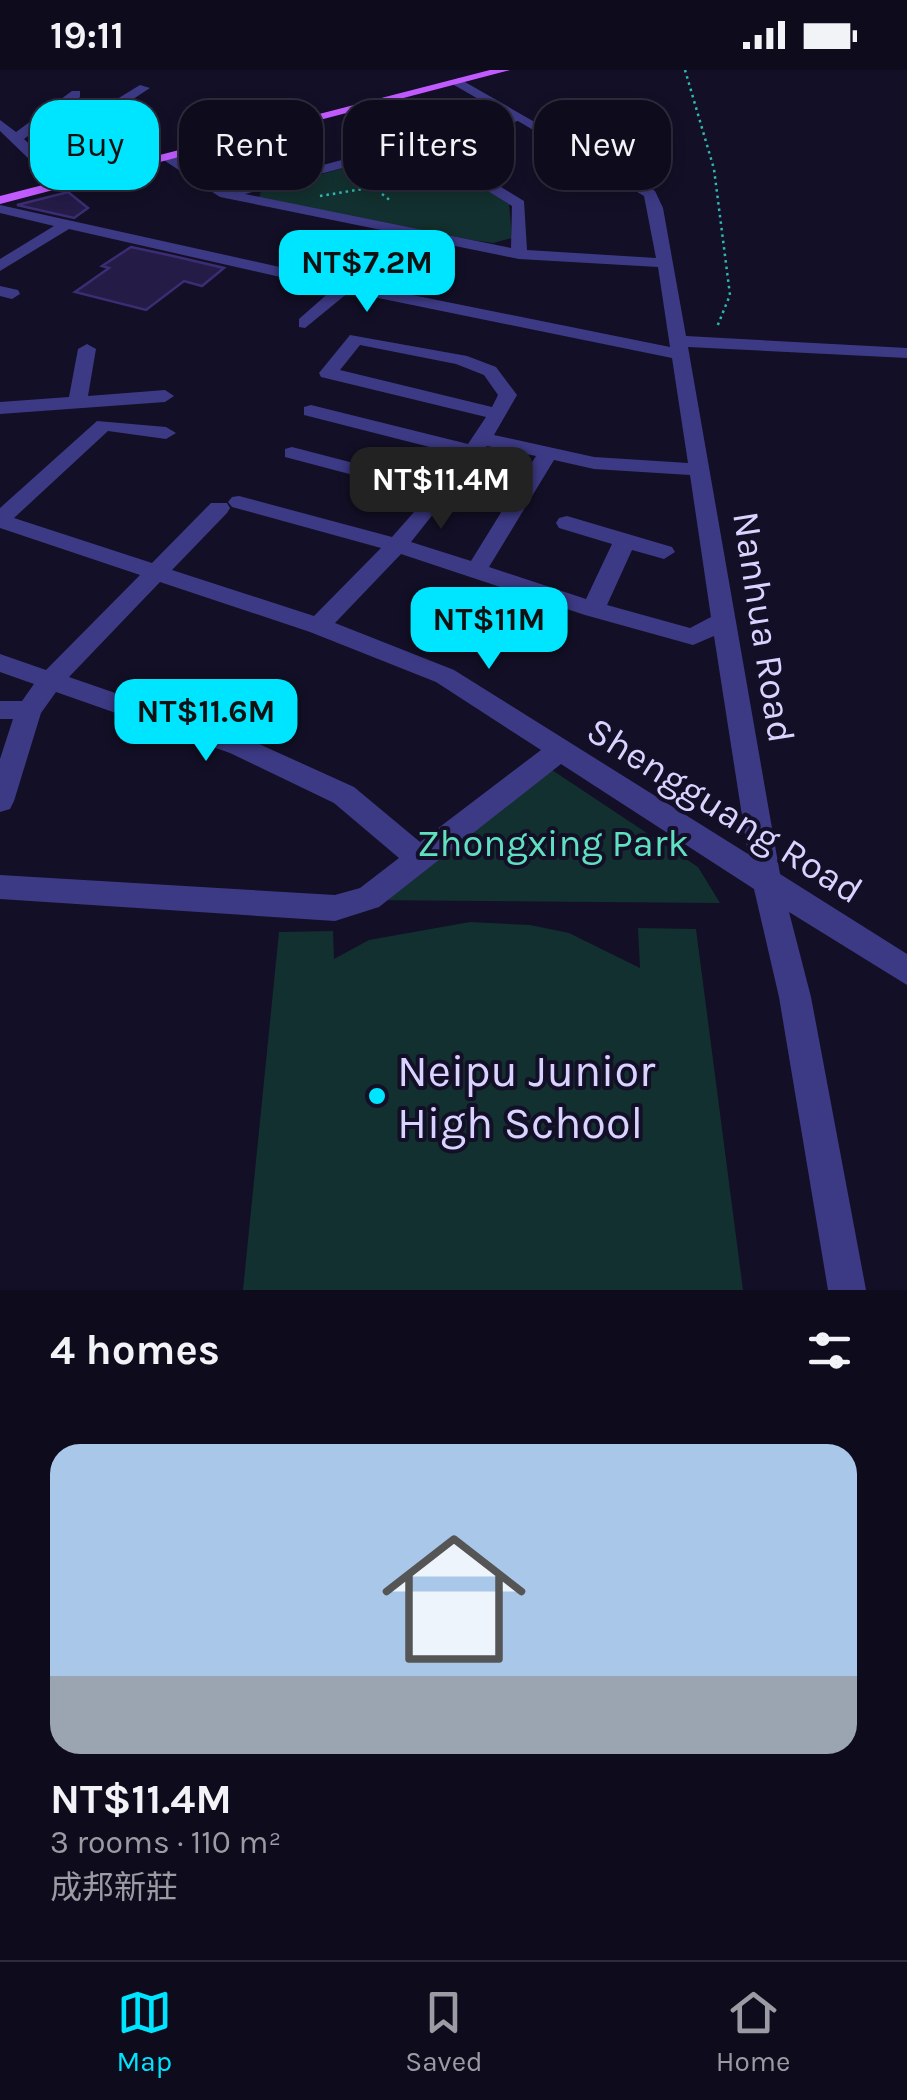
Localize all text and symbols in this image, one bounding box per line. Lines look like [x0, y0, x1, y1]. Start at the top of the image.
text: 19:11 [50, 13, 124, 58]
chip: Buy [30, 100, 159, 190]
chip: Rent [179, 100, 323, 190]
chip: Filters [343, 100, 514, 190]
chip: New [534, 100, 671, 190]
pin: NT$7.2M [275, 230, 459, 315]
text: NT$7.2M [301, 244, 433, 281]
pin: NT$11.4M [338, 447, 544, 532]
text: NT$11.4M [372, 461, 510, 498]
street label: Nanhua Road [723, 508, 804, 746]
pin: NT$11M [408, 587, 570, 672]
text: NT$11M [433, 601, 545, 638]
pin: NT$11.6M [103, 679, 309, 764]
text: NT$11.6M [136, 693, 276, 730]
street label: Shengguang Road [579, 708, 871, 913]
park label: Zhongxing Park [417, 821, 689, 866]
place label: Neipu Junior High School [397, 1045, 656, 1150]
marker: Neipu Junior High School [366, 1085, 388, 1107]
icon: filters [802, 1323, 857, 1378]
text: 4 homes [50, 1325, 220, 1375]
icon: home [364, 1509, 544, 1689]
text: NT$11.4M [50, 1774, 232, 1824]
text: 3 rooms · 110 m² [50, 1824, 281, 1861]
text: 成邦新莊 [50, 1869, 178, 1906]
tab: Map [117, 1985, 172, 2078]
tab: Saved [405, 1985, 483, 2078]
tab: Home [716, 1985, 790, 2078]

